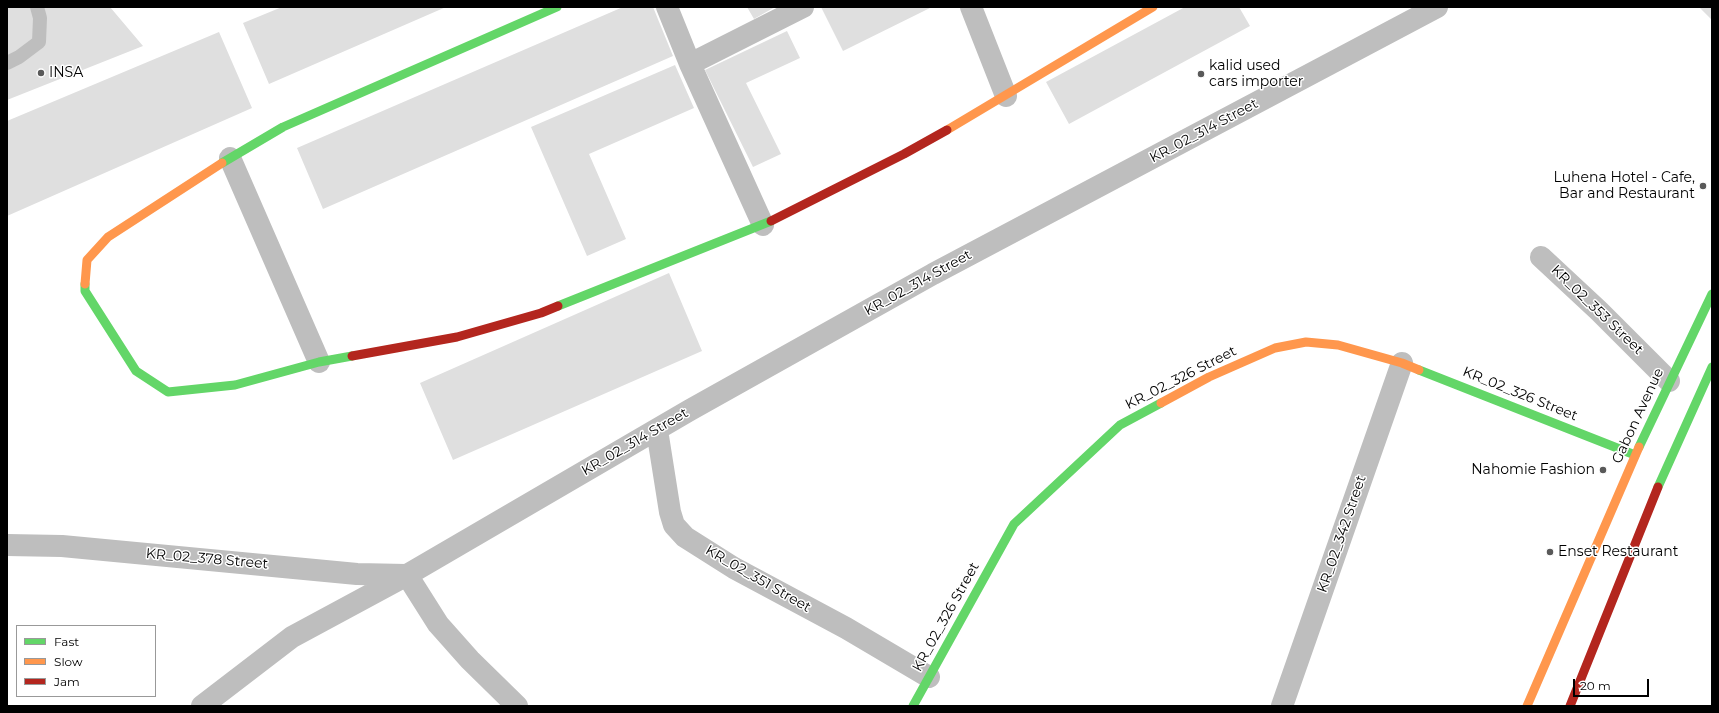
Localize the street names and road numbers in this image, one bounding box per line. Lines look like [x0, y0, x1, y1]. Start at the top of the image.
street label: KR_02_314 Street [1147, 95, 1261, 167]
street label: KR_02_314 Street [861, 246, 975, 320]
street label: KR_02_353 Street [1547, 262, 1647, 358]
street label: KR_02_326 Street [1123, 343, 1239, 413]
street label: KR_02_326 Street [1460, 363, 1580, 425]
street label: Gabon Avenue [1609, 366, 1667, 466]
street label: KR_02_314 Street [579, 405, 691, 479]
street label: KR_02_342 Street [1314, 473, 1370, 595]
street label: KR_02_351 Street [702, 542, 814, 616]
street label: KR_02_378 Street [145, 545, 269, 573]
street label: KR_02_326 Street [909, 559, 983, 675]

